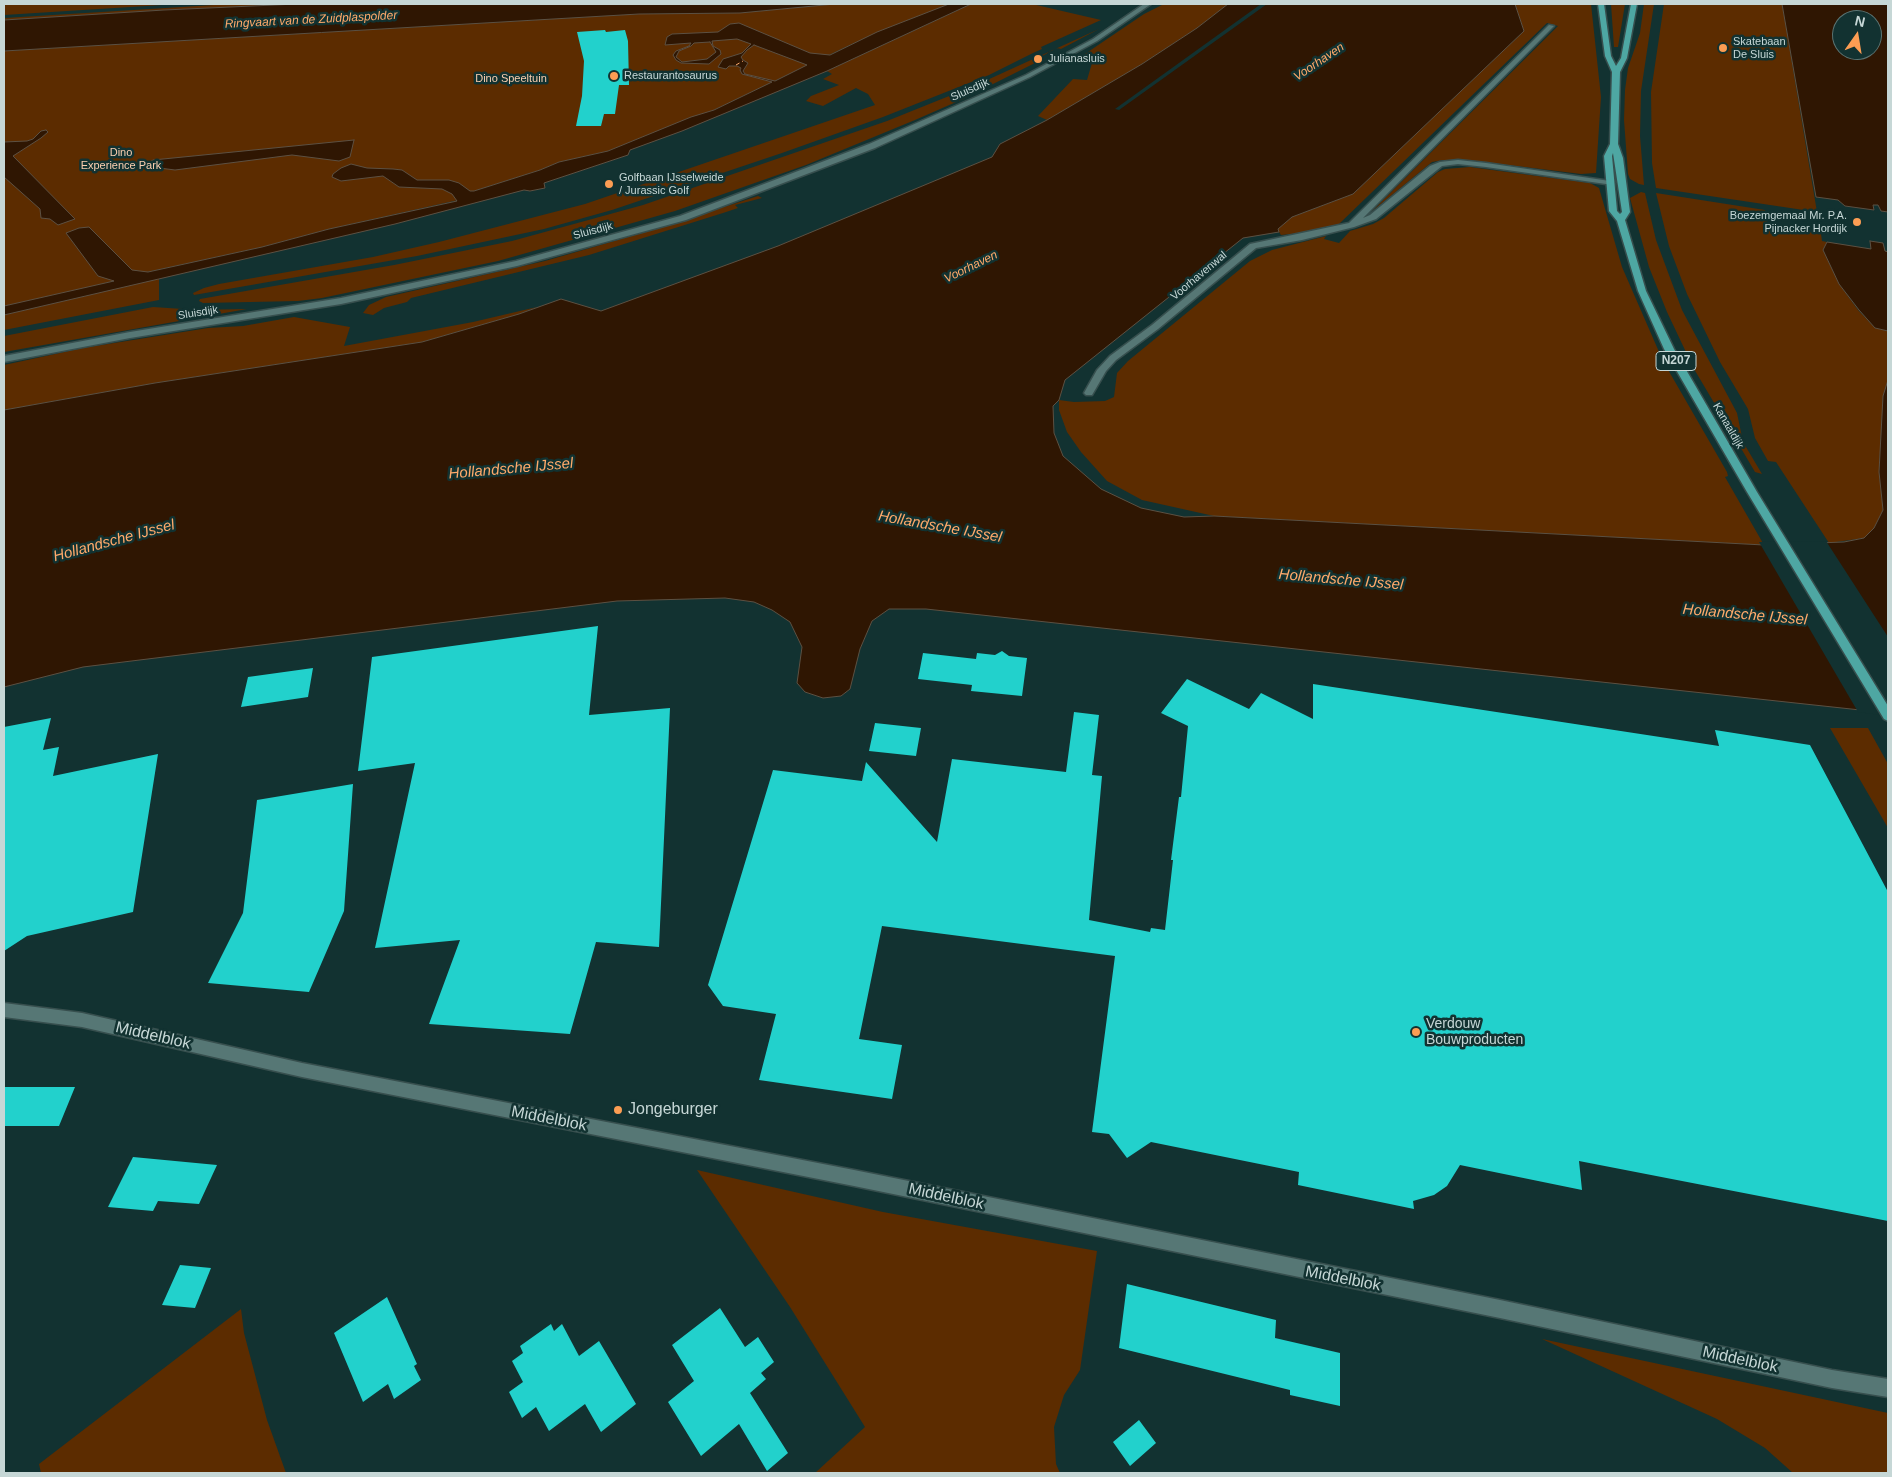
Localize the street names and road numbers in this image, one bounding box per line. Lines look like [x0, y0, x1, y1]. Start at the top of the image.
street label: Sluisdijk [949, 76, 991, 104]
street label: Sluisdijk [572, 219, 614, 243]
street label: Voorhavenwal [1168, 249, 1230, 303]
street label: Sluisdijk [177, 303, 219, 323]
road number: N207 [1656, 352, 1696, 371]
street label: Kanaaldijk [1710, 401, 1746, 451]
street label: Middelblok [114, 1018, 192, 1054]
street label: Middelblok [510, 1102, 588, 1136]
street label: Middelblok [907, 1180, 985, 1214]
street label: Middelblok [1304, 1262, 1382, 1296]
street label: Middelblok [1701, 1343, 1779, 1377]

